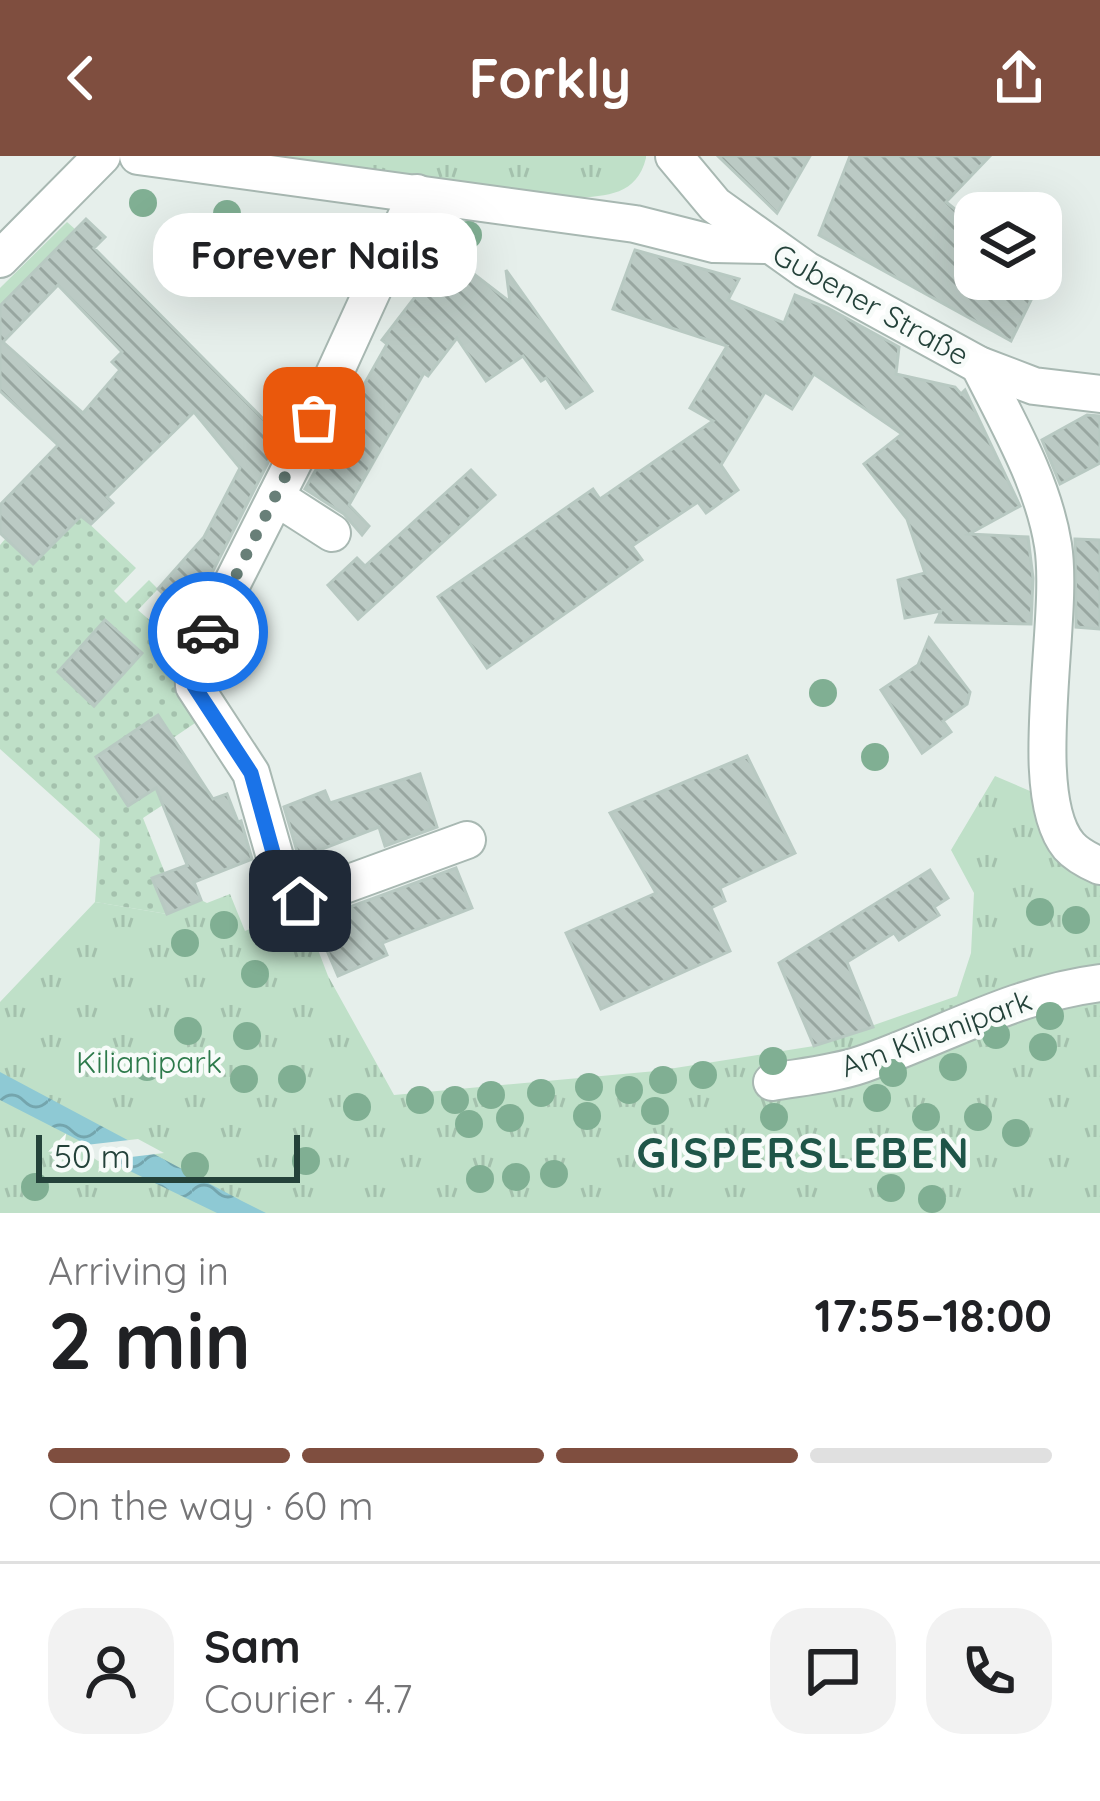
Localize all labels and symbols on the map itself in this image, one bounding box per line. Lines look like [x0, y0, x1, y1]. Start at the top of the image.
callout: Forever Nails [152, 214, 476, 298]
street label: Gubener Straße [766, 234, 976, 374]
pin [263, 367, 365, 469]
courier [148, 572, 268, 692]
pin [249, 850, 351, 952]
street label: Am Kilianipark [835, 981, 1037, 1085]
park label: Kilianipark [76, 1043, 222, 1081]
district label: GISPERSLEBEN [636, 1126, 972, 1179]
scale bar [36, 1129, 300, 1182]

